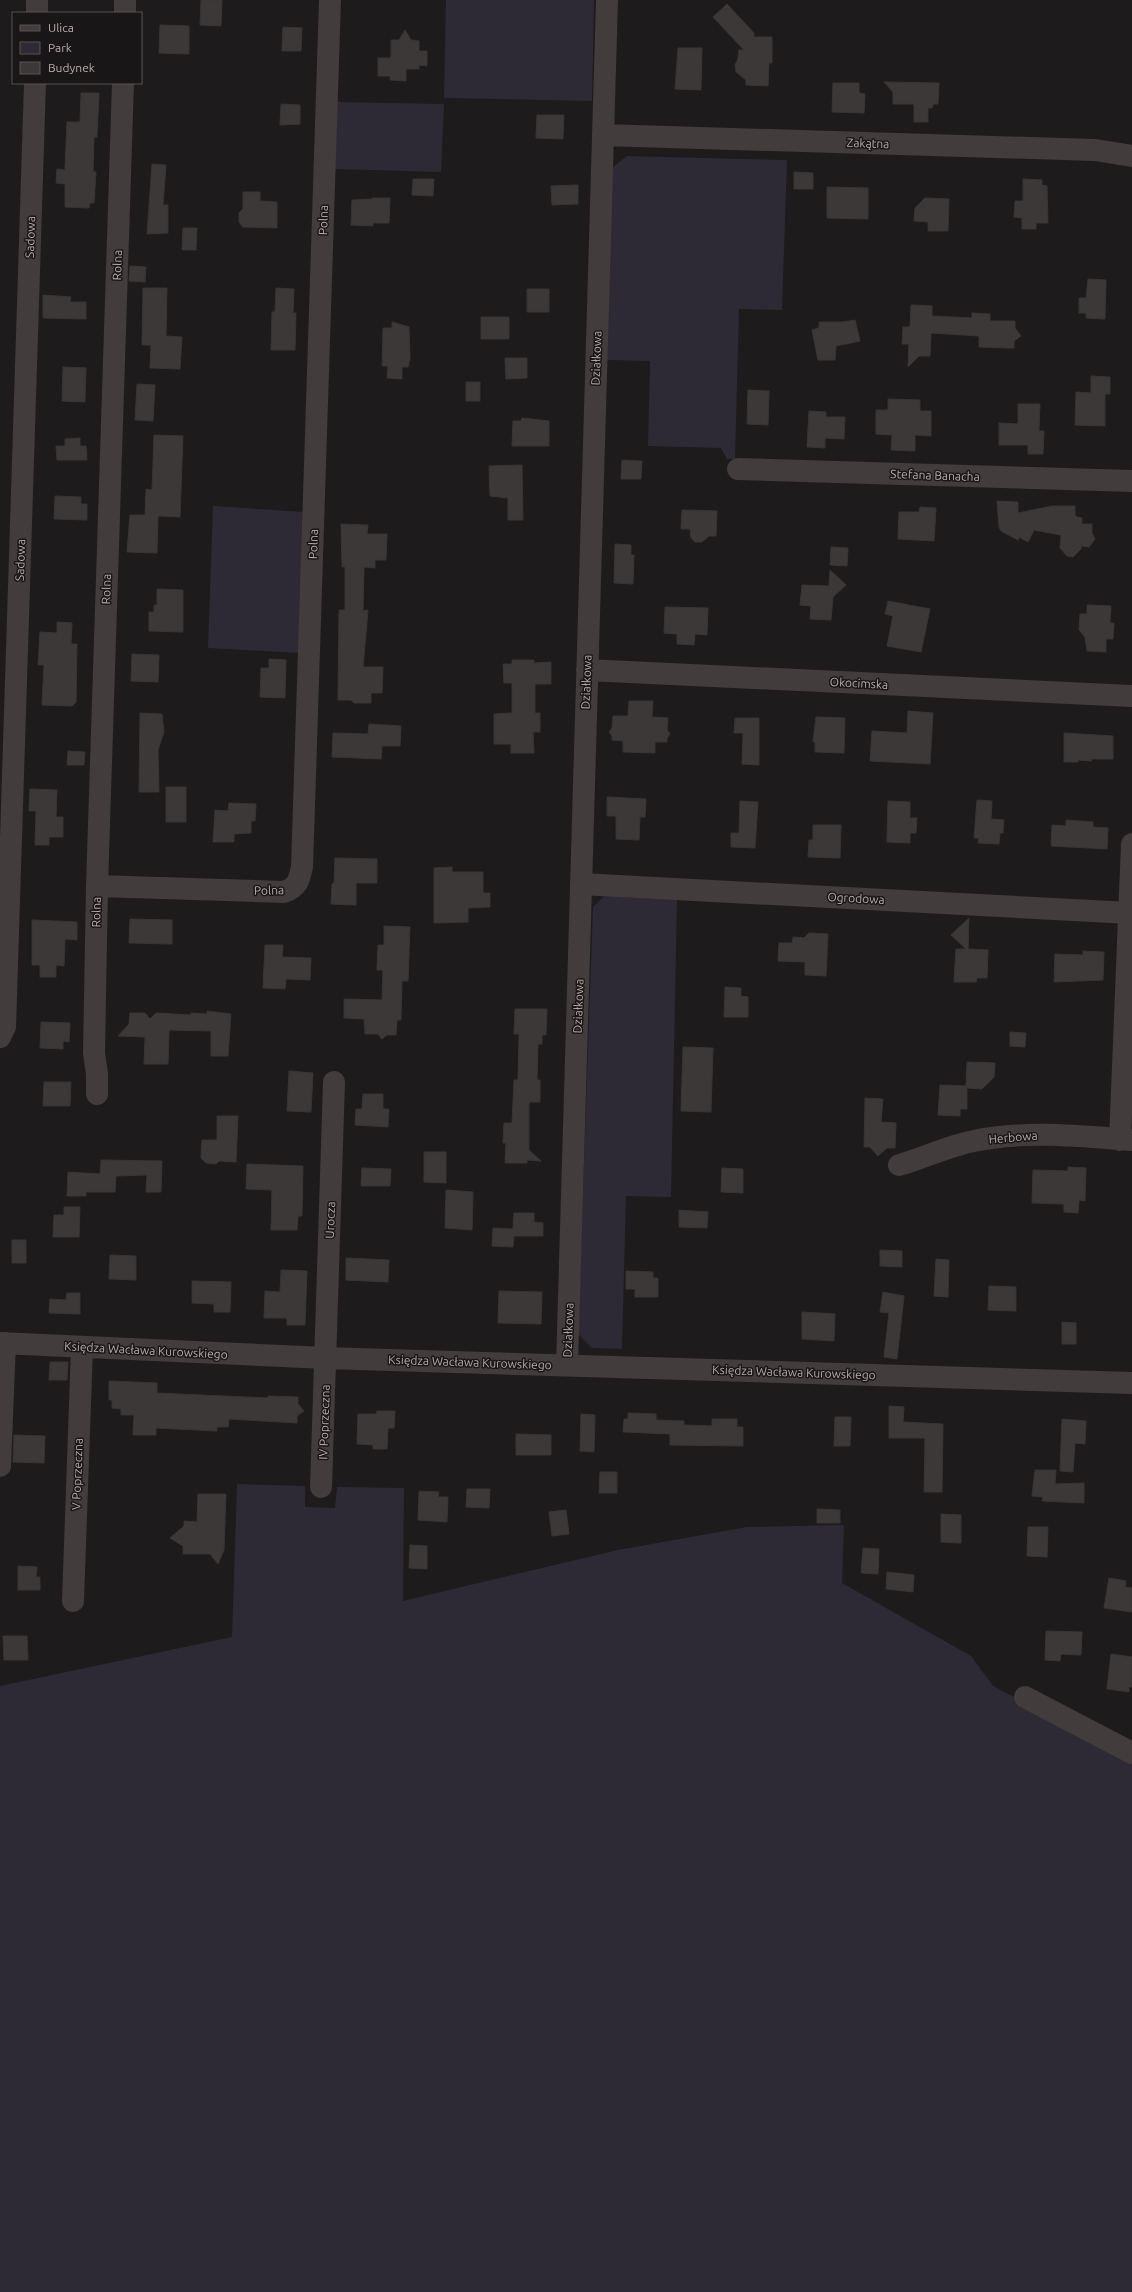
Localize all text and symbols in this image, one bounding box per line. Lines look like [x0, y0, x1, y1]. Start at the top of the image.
legend [12, 12, 142, 84]
text: Ulica [48, 21, 74, 34]
text: Park [48, 41, 72, 54]
text: Budynek [48, 61, 95, 74]
street label: Zakątna [846, 136, 890, 150]
street label: Polna [316, 205, 330, 235]
street label: Sadowa [23, 216, 37, 258]
street label: Rolna [110, 249, 124, 281]
street label: Działkowa [589, 331, 603, 385]
street label: Stefana Banacha [890, 467, 980, 483]
street label: Polna [306, 529, 320, 559]
street label: Sadowa [13, 539, 27, 581]
street label: Rolna [99, 573, 113, 605]
street label: Działkowa [579, 655, 593, 709]
street label: Okocimska [829, 675, 889, 691]
street label: Polna [254, 883, 284, 897]
street label: Ogrodowa [827, 890, 885, 906]
street label: Rolna [89, 897, 103, 927]
street label: Działkowa [571, 979, 585, 1033]
street label: Herbowa [988, 1128, 1038, 1146]
street label: Urocza [323, 1201, 337, 1239]
street label: Działkowa [561, 1303, 575, 1357]
street label: Księdza Wacława Kurowskiego [64, 1339, 228, 1361]
street label: Księdza Wacława Kurowskiego [388, 1353, 552, 1371]
street label: Księdza Wacława Kurowskiego [712, 1363, 876, 1381]
street label: IV Poprzeczna [316, 1384, 332, 1460]
street label: V Poprzeczna [69, 1438, 85, 1510]

